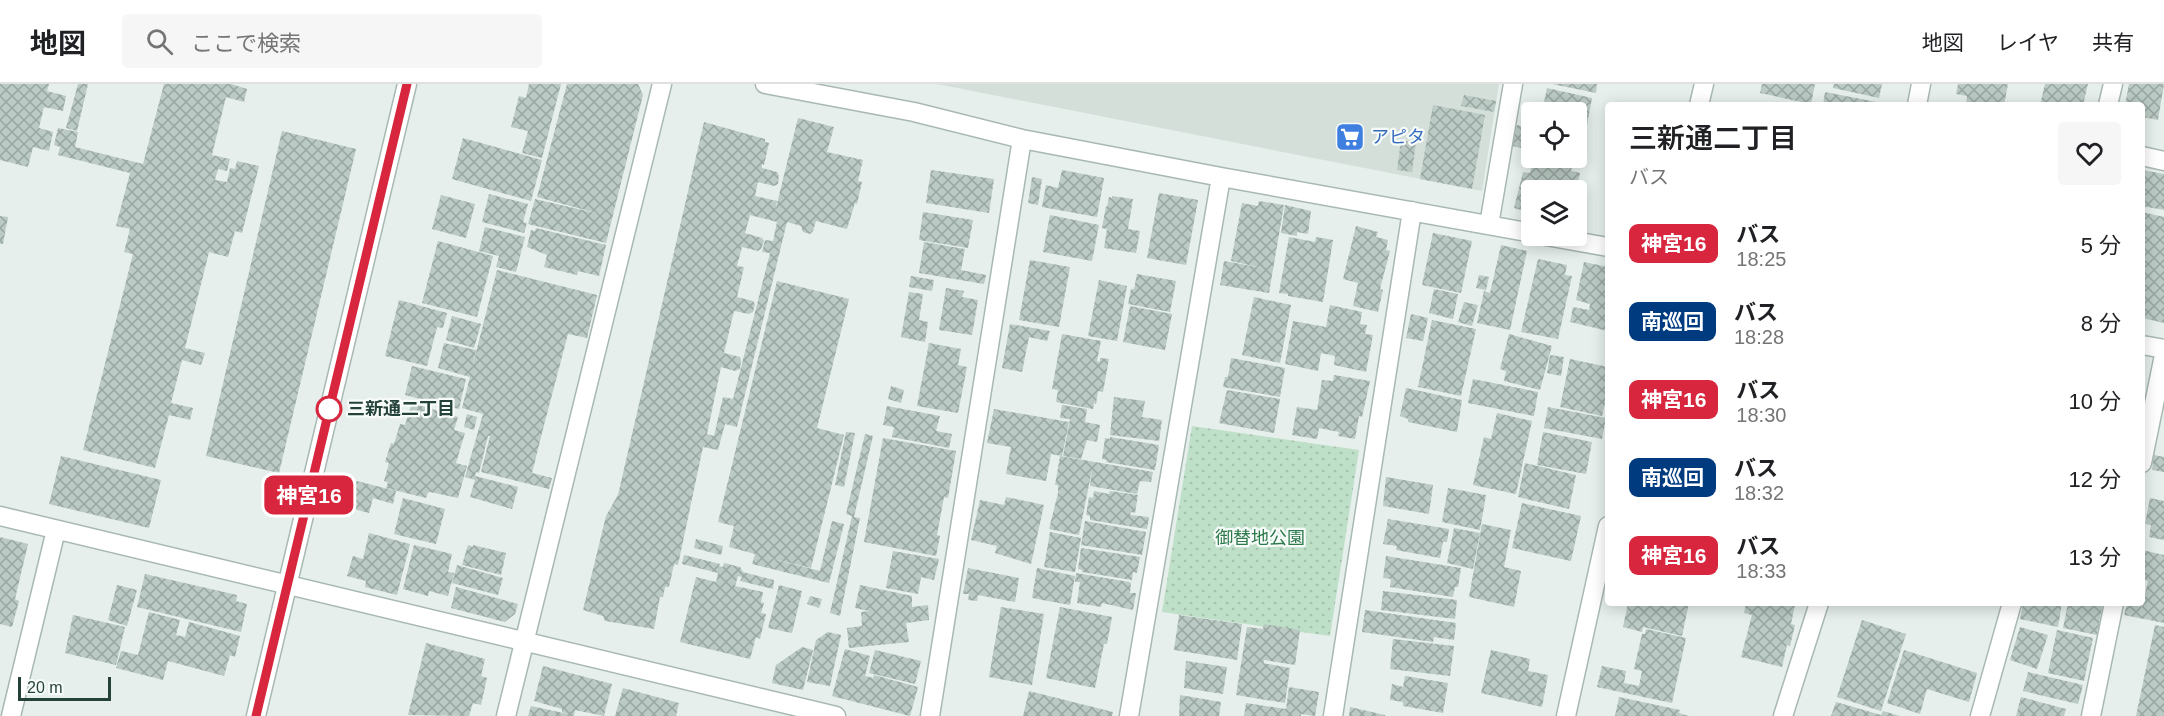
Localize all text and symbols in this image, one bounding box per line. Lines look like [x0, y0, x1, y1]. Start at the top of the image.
search box [122, 14, 542, 68]
icon: search [143, 25, 176, 58]
text: 地図 [30, 28, 86, 59]
text: ここで検索 [191, 31, 301, 56]
text: 地図 [1922, 31, 1964, 54]
text: レイヤ [1997, 31, 2059, 54]
text: 共有 [2092, 31, 2134, 54]
map controls [1521, 102, 1587, 246]
button: locate [1521, 102, 1587, 168]
supermarket icon: アピタ [1334, 121, 1366, 153]
button: heart [2058, 122, 2121, 185]
text: 三新通二丁目 [1629, 123, 1797, 154]
place label: アピタ [1371, 127, 1425, 147]
text: バス [1629, 166, 1669, 188]
button: layers [1521, 180, 1587, 246]
text: バス [1736, 222, 1780, 247]
text: 神宮16 [1641, 232, 1706, 255]
text: 5 分 [2081, 233, 2121, 258]
text: 18:25 [1736, 248, 1786, 270]
text: バス [1734, 300, 1778, 325]
text: 南巡回 [1641, 310, 1704, 333]
text: 8 分 [2081, 311, 2121, 336]
text: 18:28 [1734, 326, 1784, 348]
text: バス [1736, 378, 1780, 403]
text: 神宮16 [1641, 388, 1706, 411]
text: 10 分 [2068, 389, 2121, 414]
marker: 三新通二丁目 [316, 396, 342, 422]
place label: 三新通二丁目 [347, 399, 455, 419]
text: 18:30 [1736, 404, 1786, 426]
text: バス [1734, 456, 1778, 481]
text: 南巡回 [1641, 466, 1704, 489]
text: 12 分 [2068, 467, 2121, 492]
line badge: 神宮16 [267, 476, 351, 514]
text: 18:32 [1734, 482, 1784, 504]
text: 神宮16 [276, 484, 342, 507]
park label: 御替地公園 [1215, 528, 1305, 548]
text: バス [1736, 534, 1780, 559]
text: 神宮16 [1641, 544, 1706, 567]
text: 13 分 [2068, 545, 2121, 570]
text: 18:33 [1736, 560, 1786, 582]
scale bar [18, 674, 111, 702]
text: 20 m [27, 679, 63, 696]

